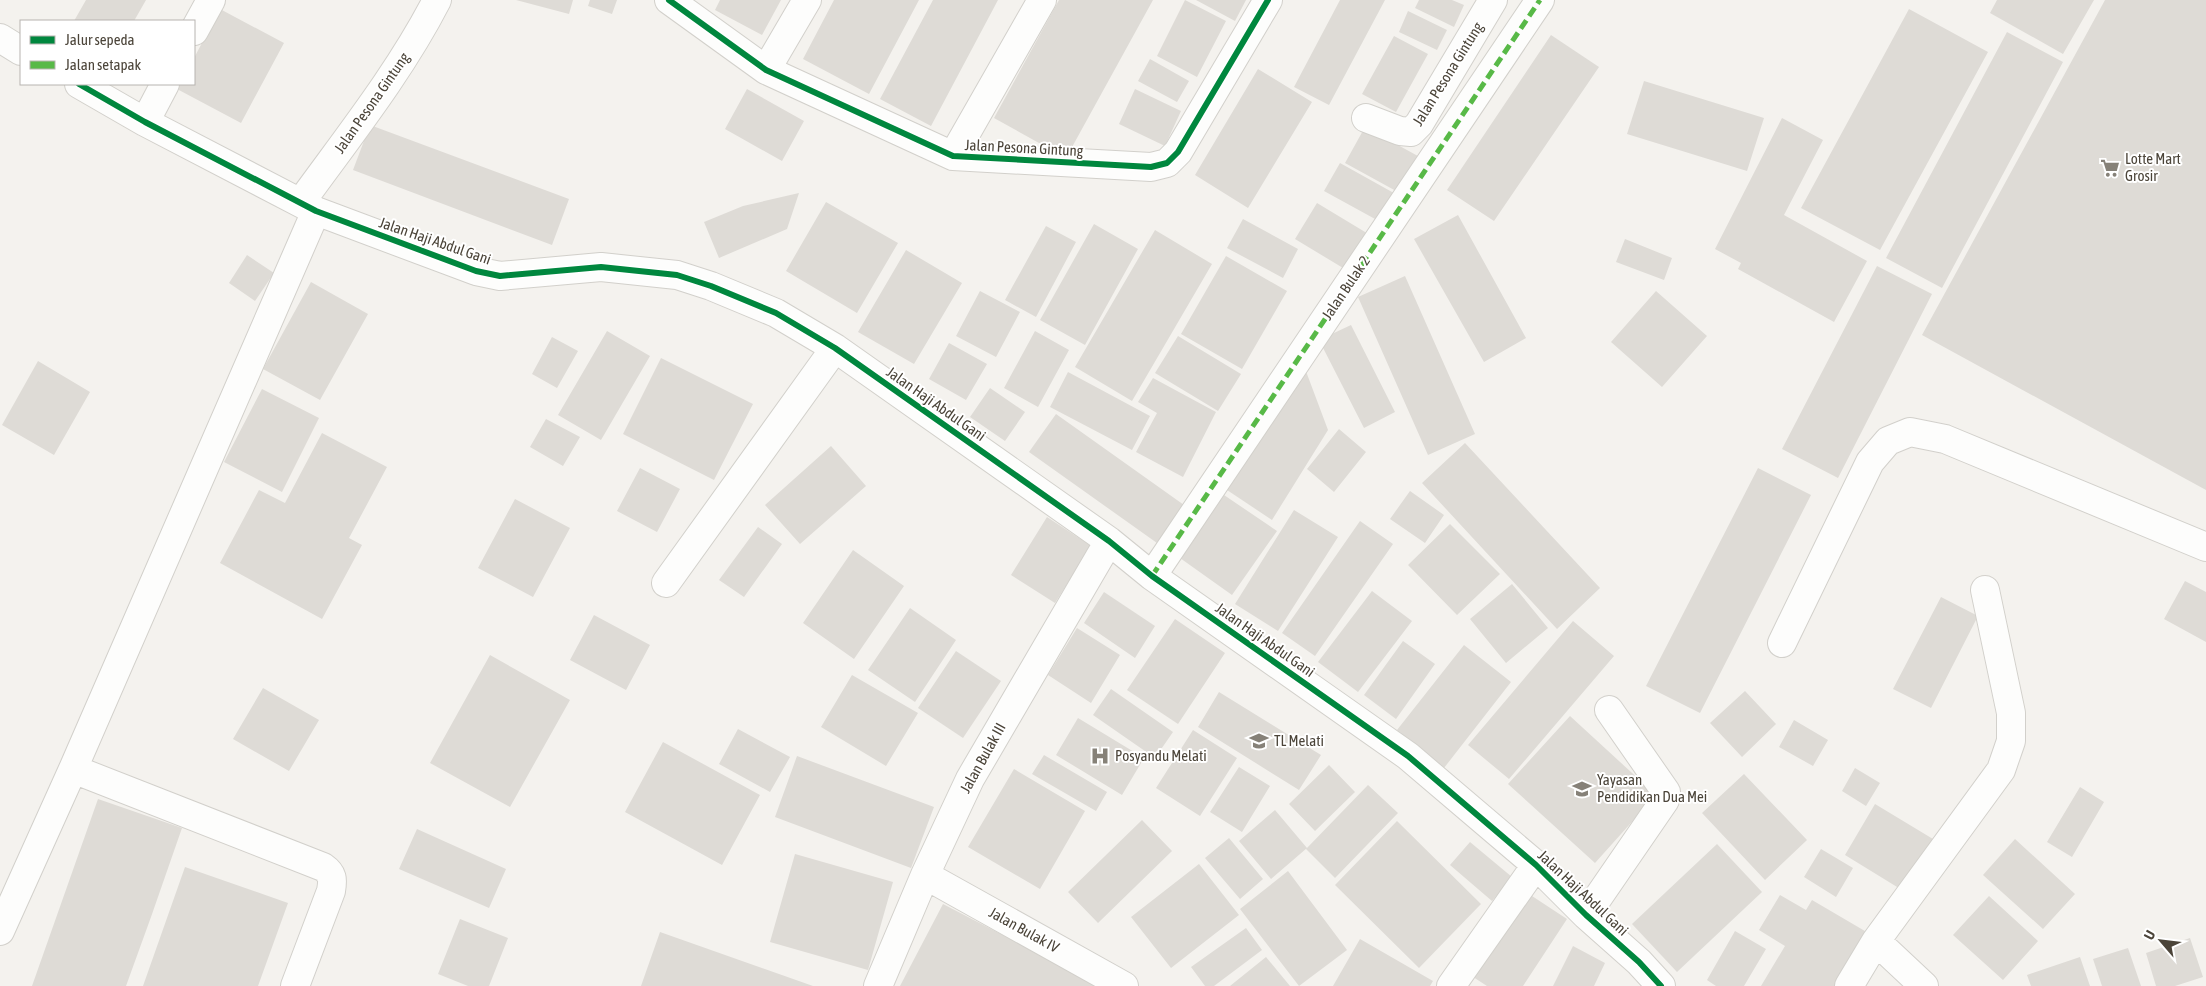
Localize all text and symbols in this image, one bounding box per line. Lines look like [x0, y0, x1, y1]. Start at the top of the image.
street label: Jalan Pesona Gintung [1409, 18, 1487, 129]
legend [20, 20, 195, 85]
text: Jalur sepeda [65, 31, 135, 48]
street label: Jalan Pesona Gintung [331, 49, 413, 156]
text: Jalan setapak [65, 56, 142, 73]
street label: Jalan Pesona Gintung [964, 136, 1084, 159]
place label: Lotte Mart Grosir [2125, 150, 2181, 184]
supermarket icon: Lotte Mart Grosir [2099, 157, 2121, 179]
street label: Jalan Haji Abdul Gani [377, 213, 493, 268]
street label: Jalan Bulak 2 [1318, 253, 1373, 323]
street label: Jalan Haji Abdul Gani [883, 363, 989, 444]
street label: Jalan Haji Abdul Gani [1212, 599, 1318, 680]
street label: Jalan Bulak III [956, 720, 1009, 796]
school or university icon: TL Melati [1248, 730, 1270, 752]
place label: TL Melati [1274, 732, 1324, 749]
hospital icon: Posyandu Melati [1089, 745, 1111, 767]
place label: Posyandu Melati [1115, 747, 1207, 764]
place label: Yayasan Pendidikan Dua Mei [1597, 771, 1707, 805]
school or university icon: Yayasan Pendidikan Dua Mei [1571, 778, 1593, 800]
street label: Jalan Haji Abdul Gani [1535, 846, 1632, 939]
street label: Jalan Bulak IV [986, 903, 1063, 956]
north arrow [2136, 916, 2186, 966]
text: U [2141, 927, 2159, 942]

